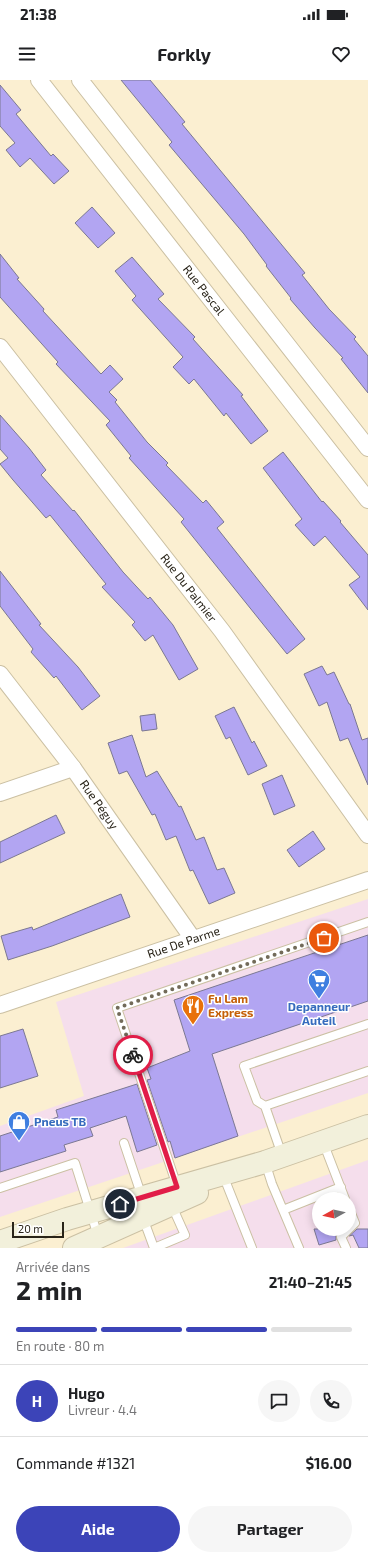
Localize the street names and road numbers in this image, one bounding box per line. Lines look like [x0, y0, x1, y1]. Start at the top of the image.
street label: Rue Pascal [181, 262, 228, 318]
street label: Rue Du Palmier [158, 551, 220, 625]
street label: Rue Péguy [78, 777, 122, 832]
street label: Rue De Parme [145, 923, 222, 960]

